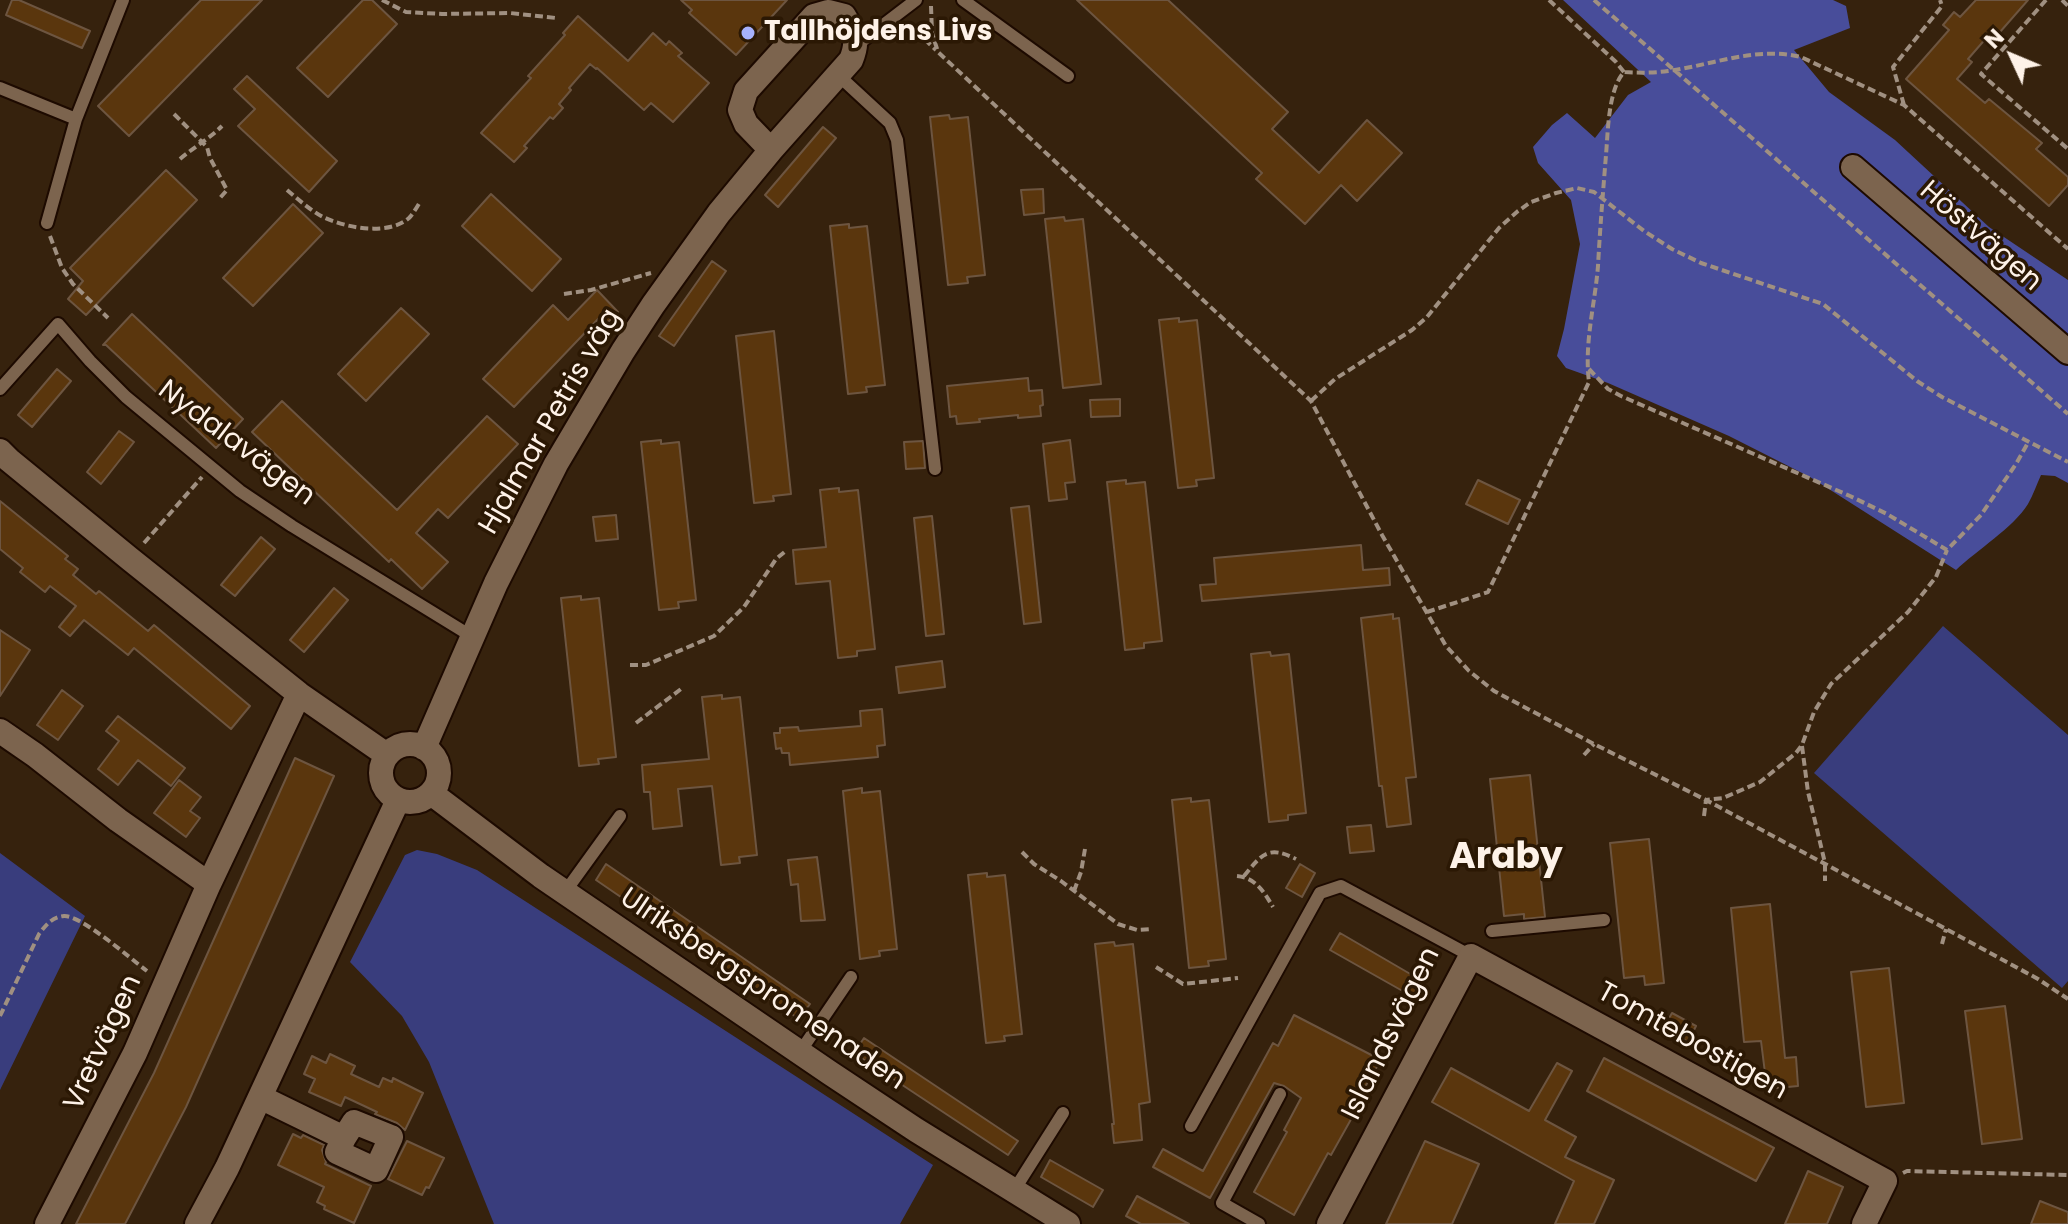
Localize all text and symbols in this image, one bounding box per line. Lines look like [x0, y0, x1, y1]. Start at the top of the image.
place label: Tallhöjdens Livs [764, 16, 992, 50]
north arrow [1972, 16, 2052, 96]
text: N [1977, 22, 2011, 56]
marker: Tallhöjdens Livs [739, 24, 757, 42]
street label: Höstvägen [1912, 175, 2048, 299]
street label: Hjalmar Petris väg [473, 303, 629, 541]
street label: Nydalavägen [151, 374, 321, 514]
district label: Araby [1449, 837, 1563, 881]
street label: Ulriksbergspromenaden [613, 882, 911, 1098]
street label: Islandsvägen [1336, 942, 1448, 1126]
street label: Vretvägen [58, 970, 150, 1116]
street label: Tomtebostigen [1591, 976, 1793, 1108]

